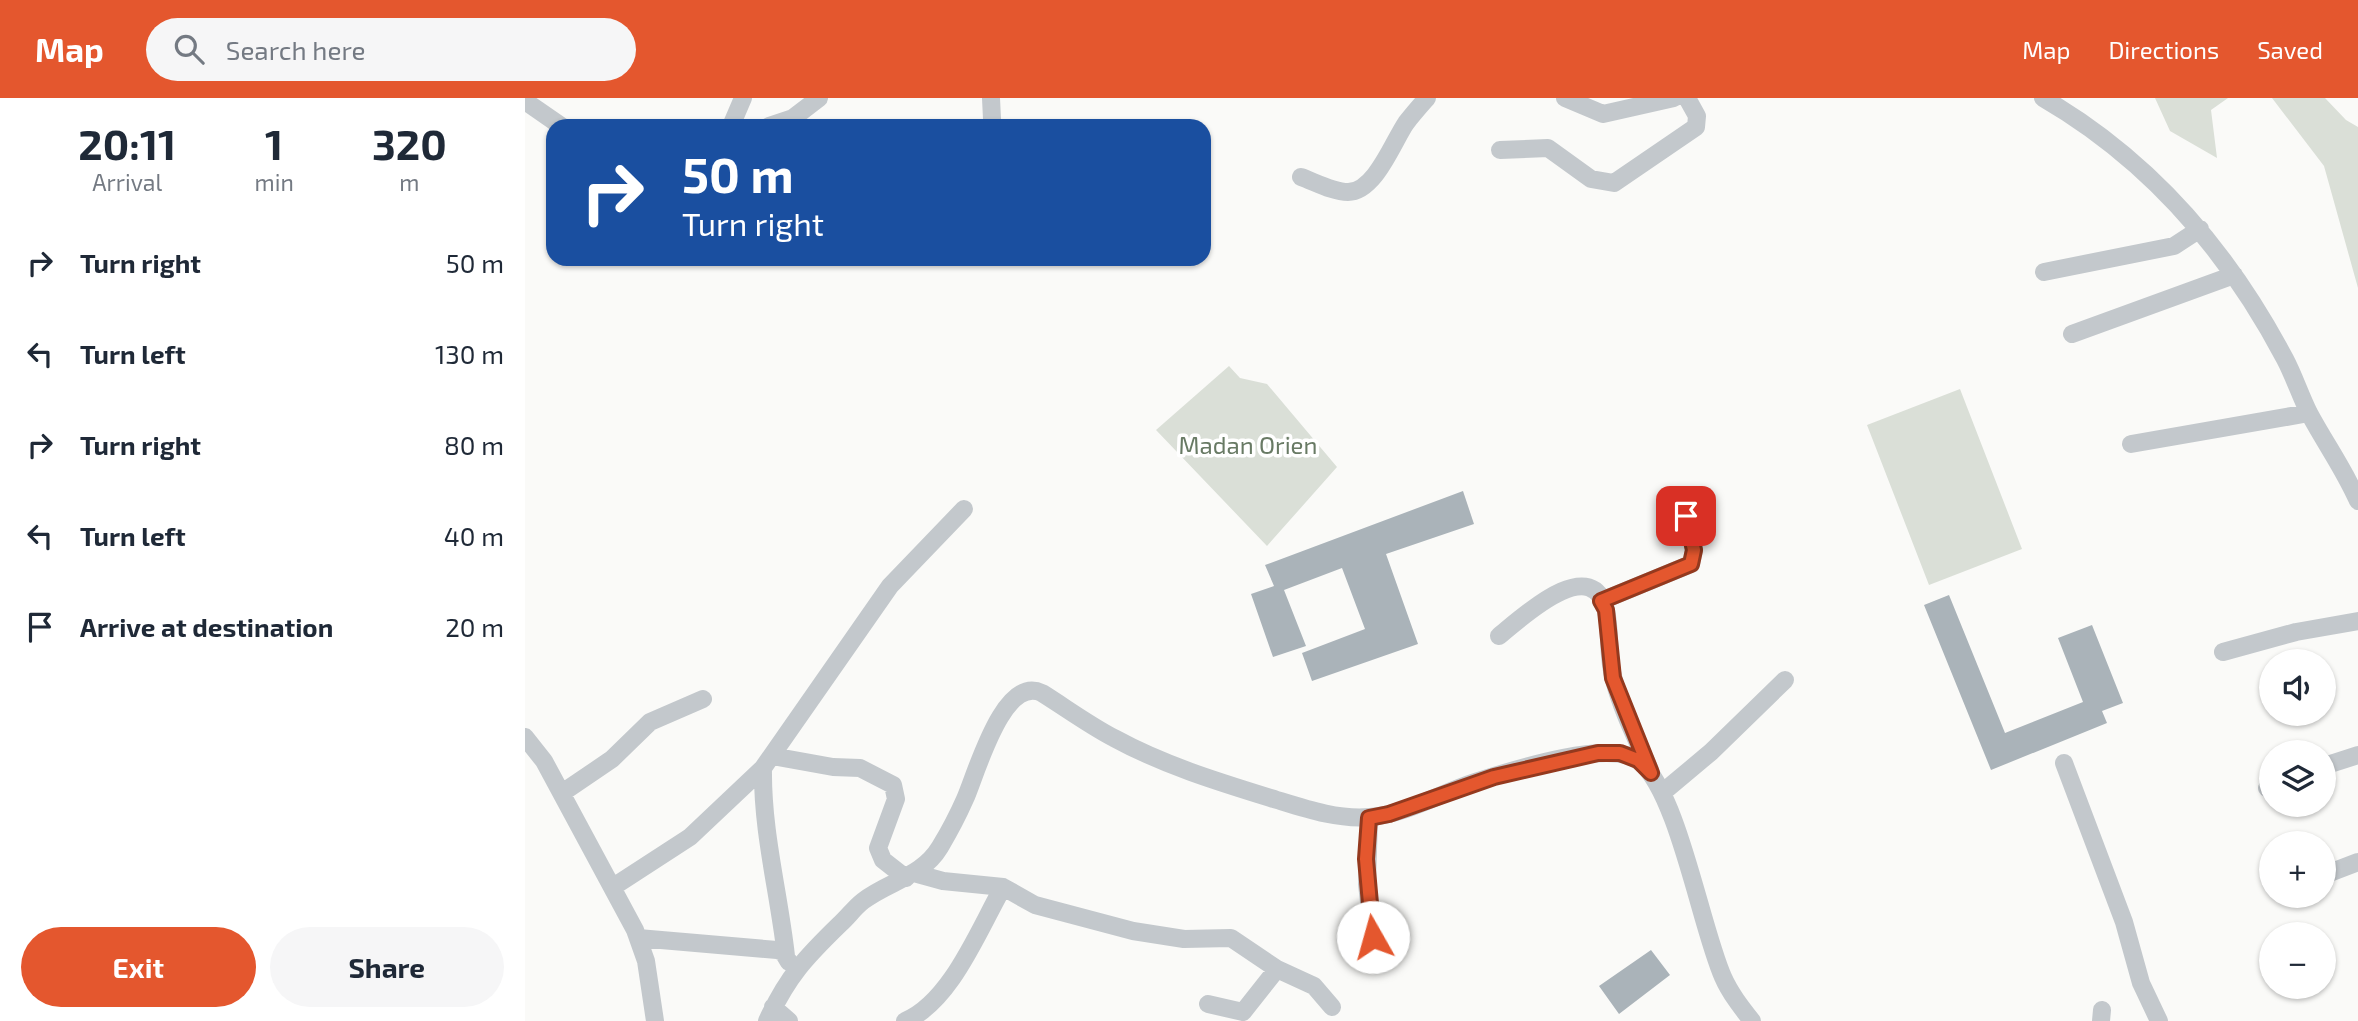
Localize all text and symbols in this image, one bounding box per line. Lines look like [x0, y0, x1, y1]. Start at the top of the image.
search box [146, 18, 636, 81]
text: Map [35, 29, 104, 69]
icon: search [170, 30, 208, 68]
text: Search here [226, 34, 365, 65]
text: Map [2022, 35, 2070, 64]
text: Directions [2108, 35, 2219, 64]
text: Saved [2257, 35, 2323, 64]
text: 20:11 [78, 118, 176, 168]
text: 1 [265, 118, 283, 168]
text: 320 [372, 118, 447, 168]
text: 50 m [682, 144, 794, 203]
icon: right [567, 147, 658, 238]
text: Arrival [92, 168, 162, 196]
text: min [255, 168, 294, 196]
text: m [399, 168, 419, 196]
text: Turn right [682, 204, 824, 242]
icon: right [21, 244, 59, 282]
text: Turn right [80, 247, 201, 278]
text: 50 m [446, 247, 504, 278]
icon: left [21, 335, 59, 373]
text: Turn left [80, 338, 186, 369]
text: 130 m [435, 338, 504, 369]
icon: right [21, 426, 59, 464]
text: Turn right [80, 429, 201, 460]
text: 80 m [444, 429, 504, 460]
park label: Madan Orien [1179, 430, 1317, 459]
pin [1656, 486, 1716, 546]
icon: arrive [1667, 497, 1705, 535]
icon: left [21, 517, 59, 555]
text: Turn left [80, 520, 186, 551]
text: 40 m [444, 520, 504, 551]
icon: arrive [21, 608, 59, 646]
text: Arrive at destination [80, 611, 333, 642]
text: 20 m [445, 611, 504, 642]
map controls [2259, 649, 2336, 999]
button: sound [2259, 649, 2336, 726]
button: layers [2259, 740, 2336, 817]
button: + [2259, 831, 2336, 908]
position arrow [1336, 900, 1410, 974]
button: − [2259, 922, 2336, 999]
button: Exit [21, 927, 256, 1007]
button: Share [270, 927, 504, 1007]

